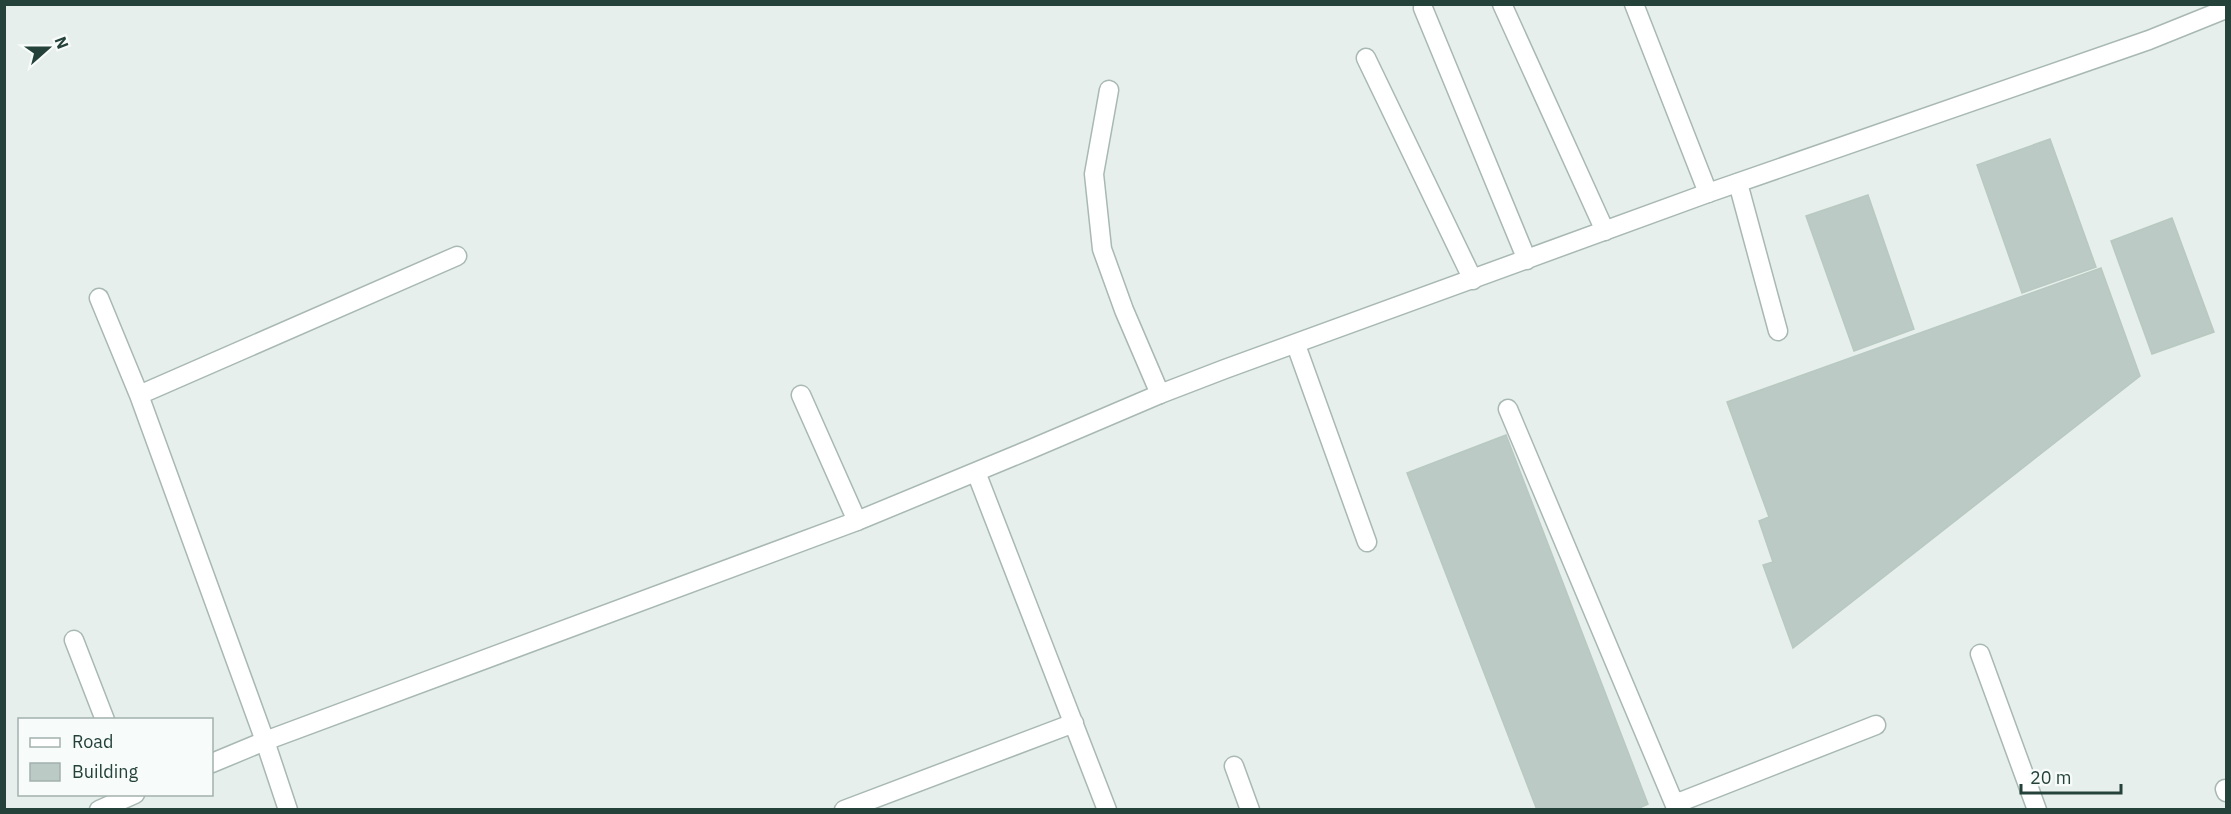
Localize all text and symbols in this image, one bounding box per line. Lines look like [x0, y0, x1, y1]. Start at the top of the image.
north arrow [18, 18, 78, 78]
text: N [51, 34, 73, 52]
legend [18, 718, 213, 796]
text: Road [72, 730, 113, 753]
scale bar [2021, 757, 2122, 795]
text: Building [72, 760, 139, 783]
text: 20 m [2030, 766, 2072, 789]

